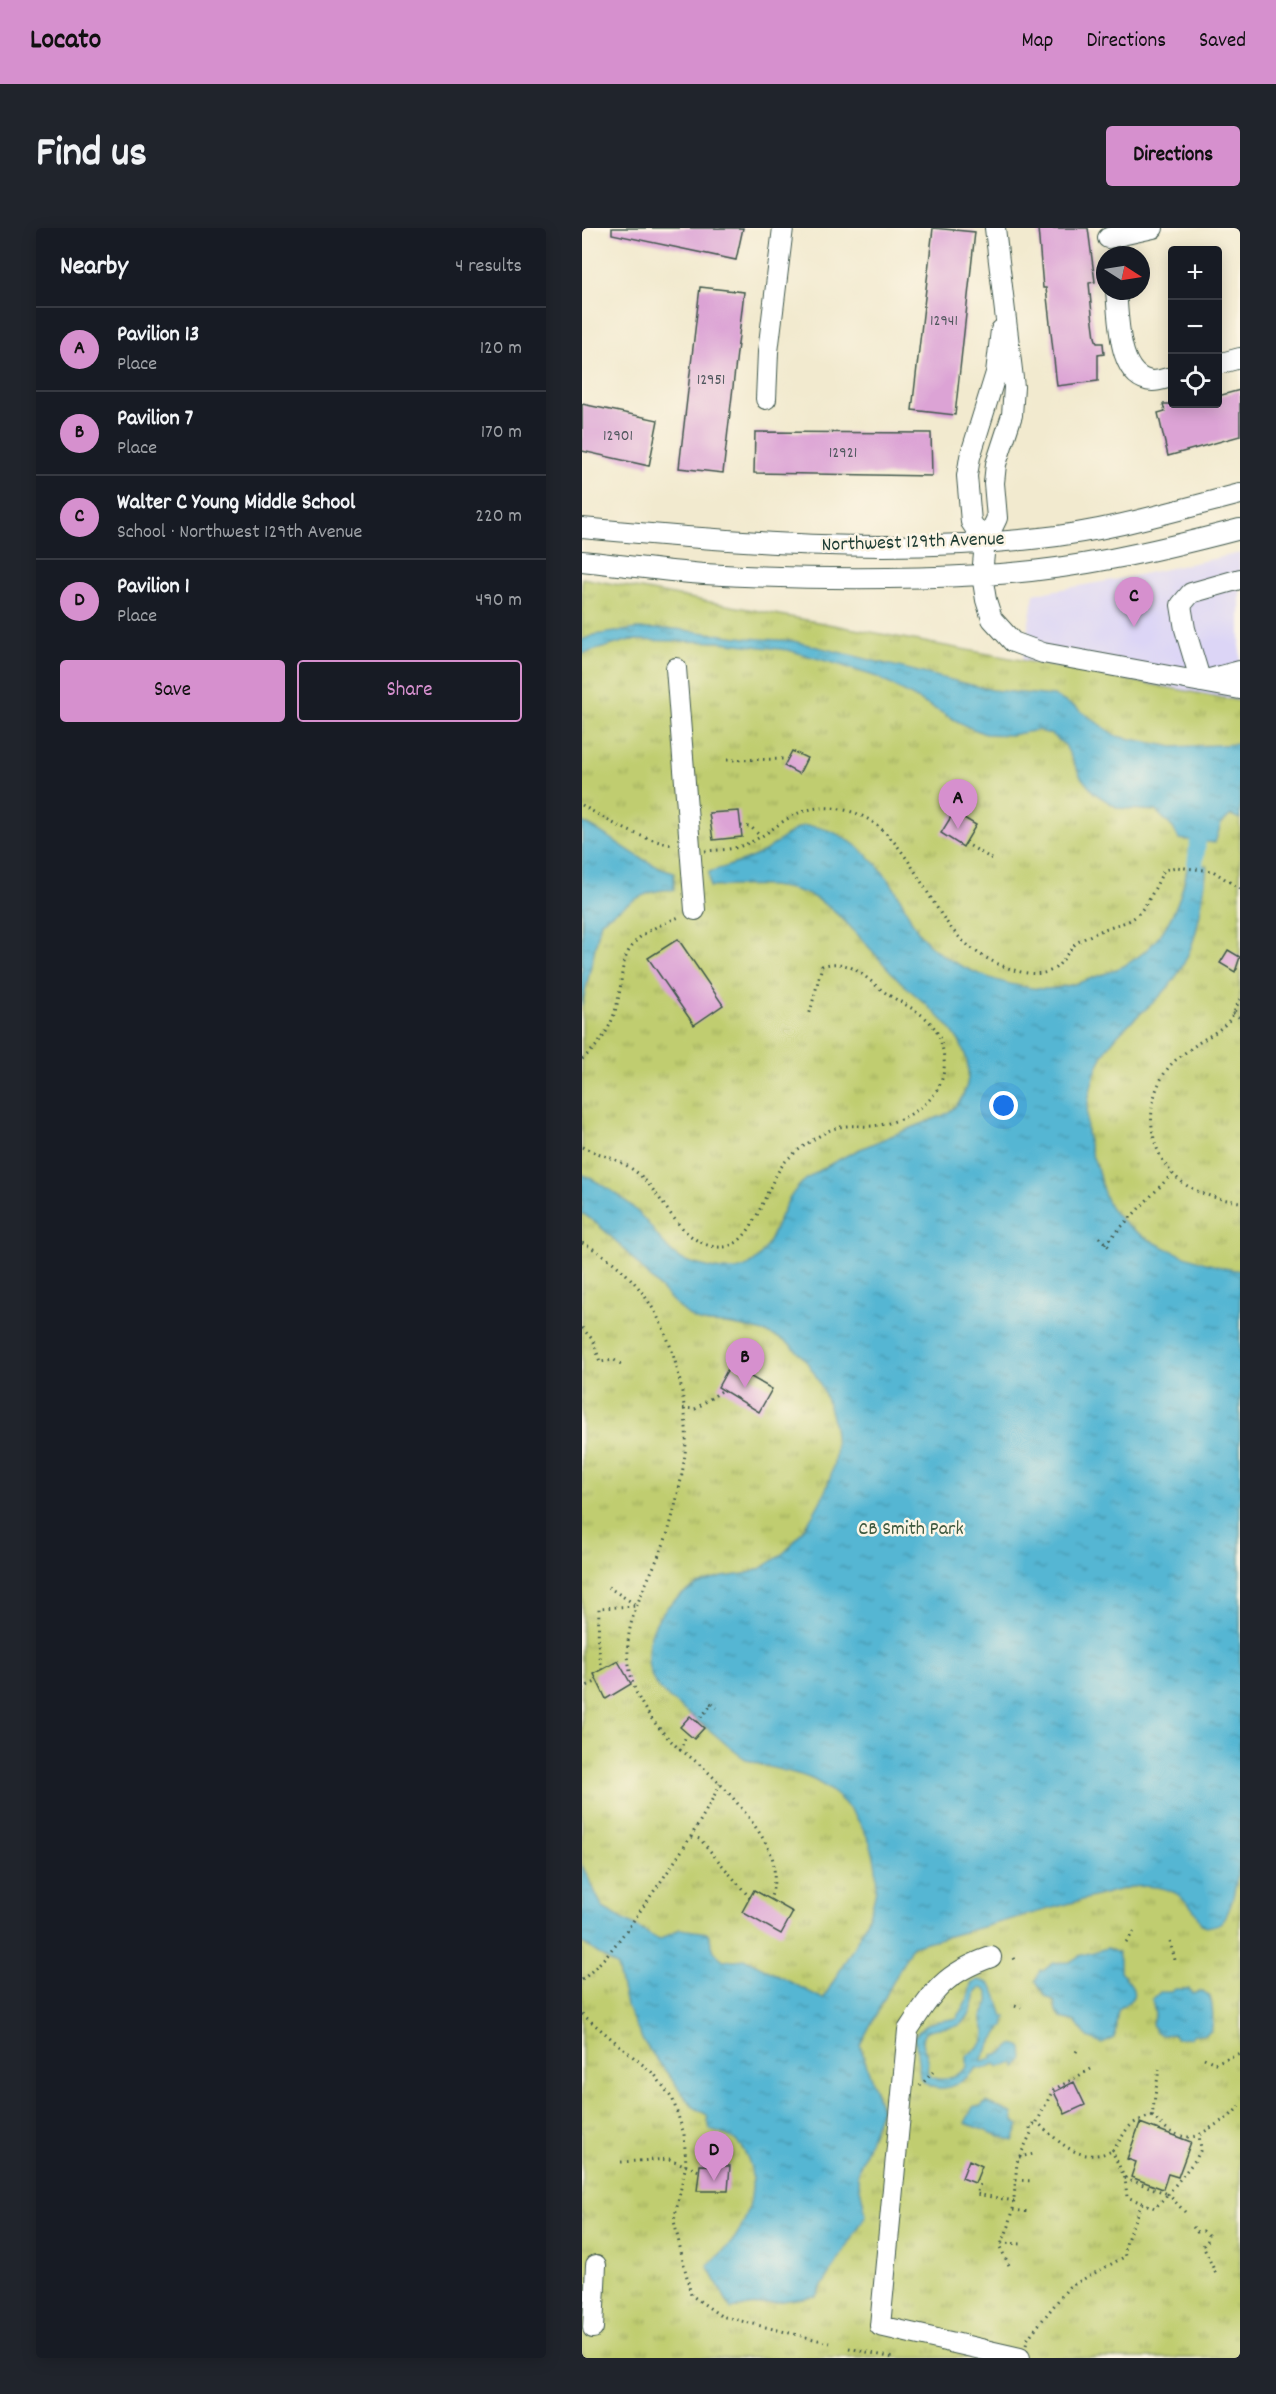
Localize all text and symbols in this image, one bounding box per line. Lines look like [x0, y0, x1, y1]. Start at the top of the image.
text: Locato [30, 22, 101, 62]
text: Map [1022, 27, 1053, 57]
text: Directions [1086, 27, 1166, 57]
text: Saved [1199, 27, 1246, 57]
text: Find us [36, 126, 147, 186]
button: Directions [1106, 126, 1240, 186]
north arrow [1096, 246, 1150, 300]
map controls [1168, 246, 1222, 408]
button: + [1168, 246, 1222, 300]
text: Nearby [60, 249, 128, 286]
text: 4 results [455, 253, 522, 281]
button: − [1168, 300, 1222, 354]
house number: 12941 [930, 310, 958, 333]
text: Pavilion 13 [117, 320, 199, 351]
text: A [74, 335, 85, 363]
text: 120 m [480, 335, 522, 363]
text: Place [117, 351, 157, 379]
button: locate [1168, 354, 1222, 408]
house number: 12951 [697, 369, 725, 392]
text: Pavilion 7 [117, 404, 193, 435]
text: B [75, 419, 84, 447]
text: 170 m [481, 419, 522, 447]
house number: 12901 [603, 425, 633, 448]
text: Place [117, 435, 157, 463]
house number: 12921 [829, 442, 857, 465]
text: Walter C Young Middle School [117, 488, 355, 519]
text: C [75, 503, 84, 531]
text: 220 m [475, 503, 522, 531]
text: School · Northwest 129th Avenue [117, 519, 362, 547]
street label: Northwest 129th Avenue [821, 526, 1005, 560]
text: Pavilion 1 [117, 572, 190, 603]
pin: C [1114, 578, 1154, 627]
text: D [74, 587, 85, 615]
text: 490 m [475, 587, 522, 615]
text: Place [117, 603, 157, 631]
button: Save [60, 660, 285, 722]
button: Share [297, 660, 522, 722]
pin: A [938, 780, 977, 829]
your location [989, 1091, 1018, 1120]
pin: B [726, 1338, 764, 1388]
park label: CB Smith Park [858, 1516, 964, 1544]
pin: D [694, 2132, 734, 2181]

